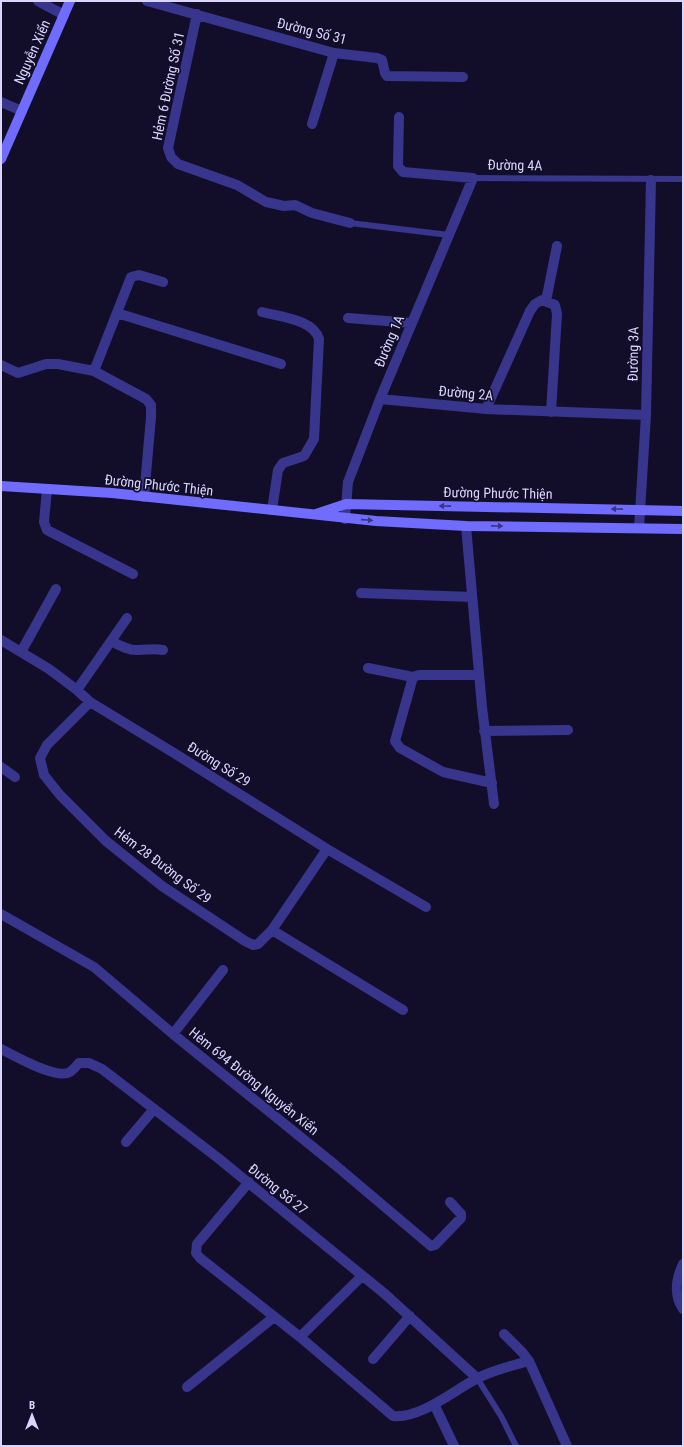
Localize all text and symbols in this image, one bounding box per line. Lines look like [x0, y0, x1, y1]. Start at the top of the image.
street label: Đường Số 31 [276, 15, 348, 47]
street label: Nguyễn Xiển [11, 17, 53, 87]
street label: Hẻm 6 Đường Số 31 [149, 30, 187, 142]
street label: Đường 4A [487, 157, 543, 173]
street label: Đường 1A [371, 313, 407, 369]
street label: Đường 3A [625, 326, 641, 382]
street label: Đường 2A [438, 383, 494, 403]
street label: Đường Phước Thiện [104, 471, 214, 499]
street label: Đường Phước Thiện [443, 484, 553, 502]
one-way arrow [438, 503, 451, 509]
one-way arrow [610, 506, 623, 512]
one-way arrow [361, 517, 374, 523]
one-way arrow [491, 523, 504, 529]
street label: Đường Số 29 [185, 738, 253, 790]
street label: Hẻm 28 Đường Số 29 [111, 823, 215, 907]
street label: Hẻm 694 Đường Nguyễn Xiển [186, 1024, 322, 1138]
street label: Đường Số 27 [245, 1160, 311, 1218]
north arrow [12, 1395, 52, 1435]
text: B [29, 1399, 35, 1412]

